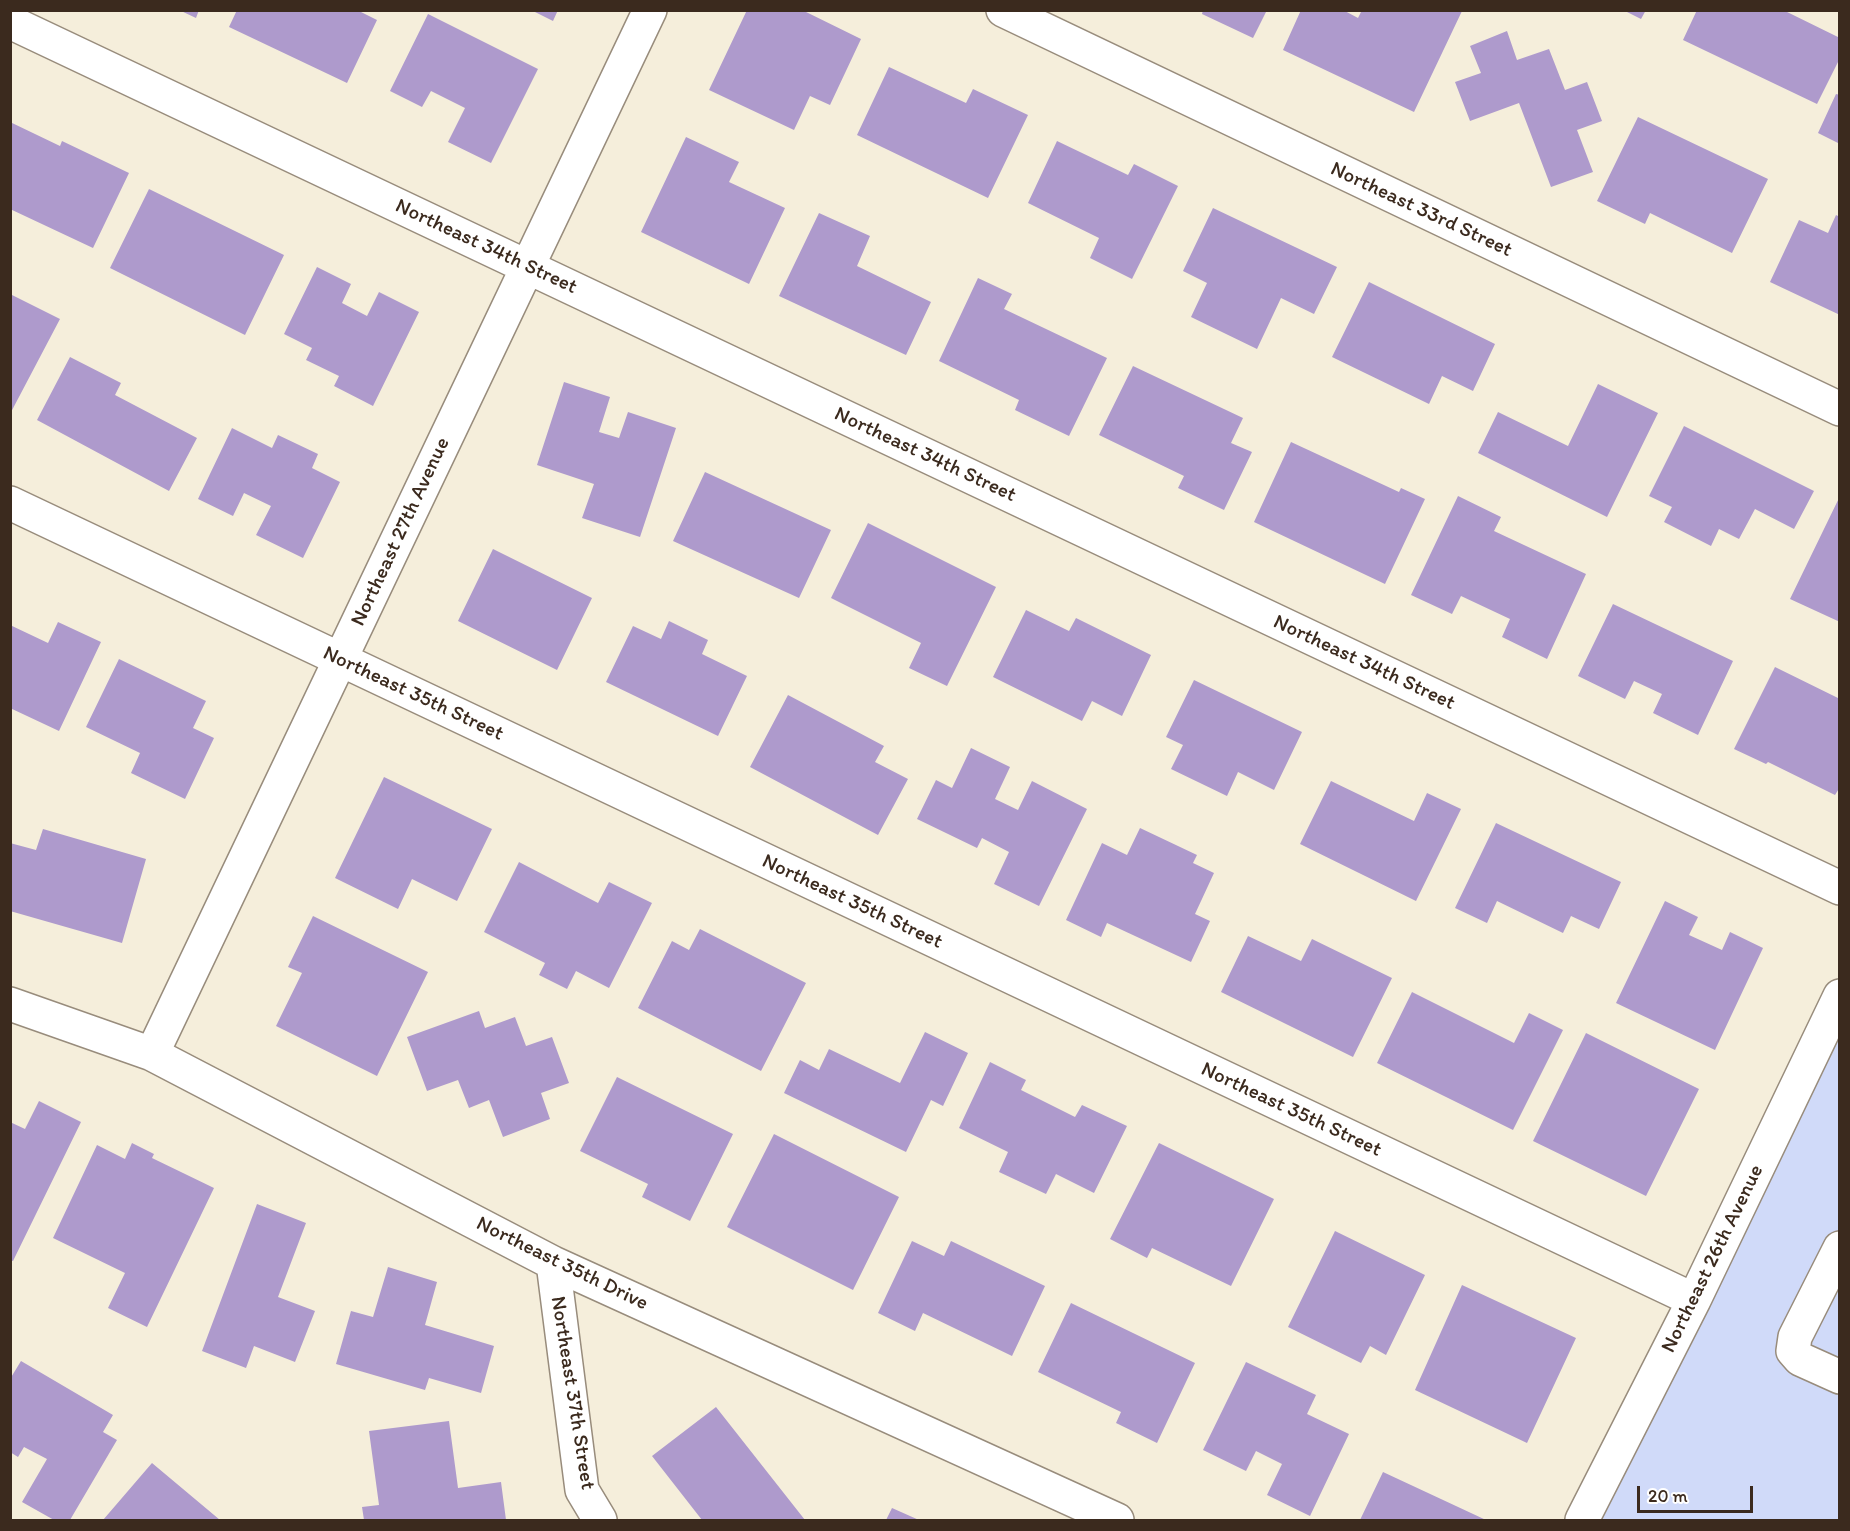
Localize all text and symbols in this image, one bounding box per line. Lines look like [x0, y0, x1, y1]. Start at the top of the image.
street label: Northeast 33rd Street [1326, 157, 1516, 263]
street label: Northeast 34th Street [391, 194, 581, 300]
street label: Northeast 34th Street [830, 402, 1020, 508]
street label: Northeast 27th Avenue [346, 434, 456, 630]
street label: Northeast 34th Street [1269, 610, 1459, 716]
street label: Northeast 35th Street [319, 641, 507, 747]
street label: Northeast 35th Street [758, 849, 946, 955]
street label: Northeast 35th Street [1197, 1057, 1385, 1163]
street label: Northeast 26th Avenue [1656, 1161, 1770, 1357]
street label: Northeast 35th Drive [472, 1211, 652, 1317]
street label: Northeast 37th Street [544, 1294, 600, 1492]
scale bar [1640, 1474, 1756, 1512]
text: 20 m [1648, 1485, 1688, 1507]

